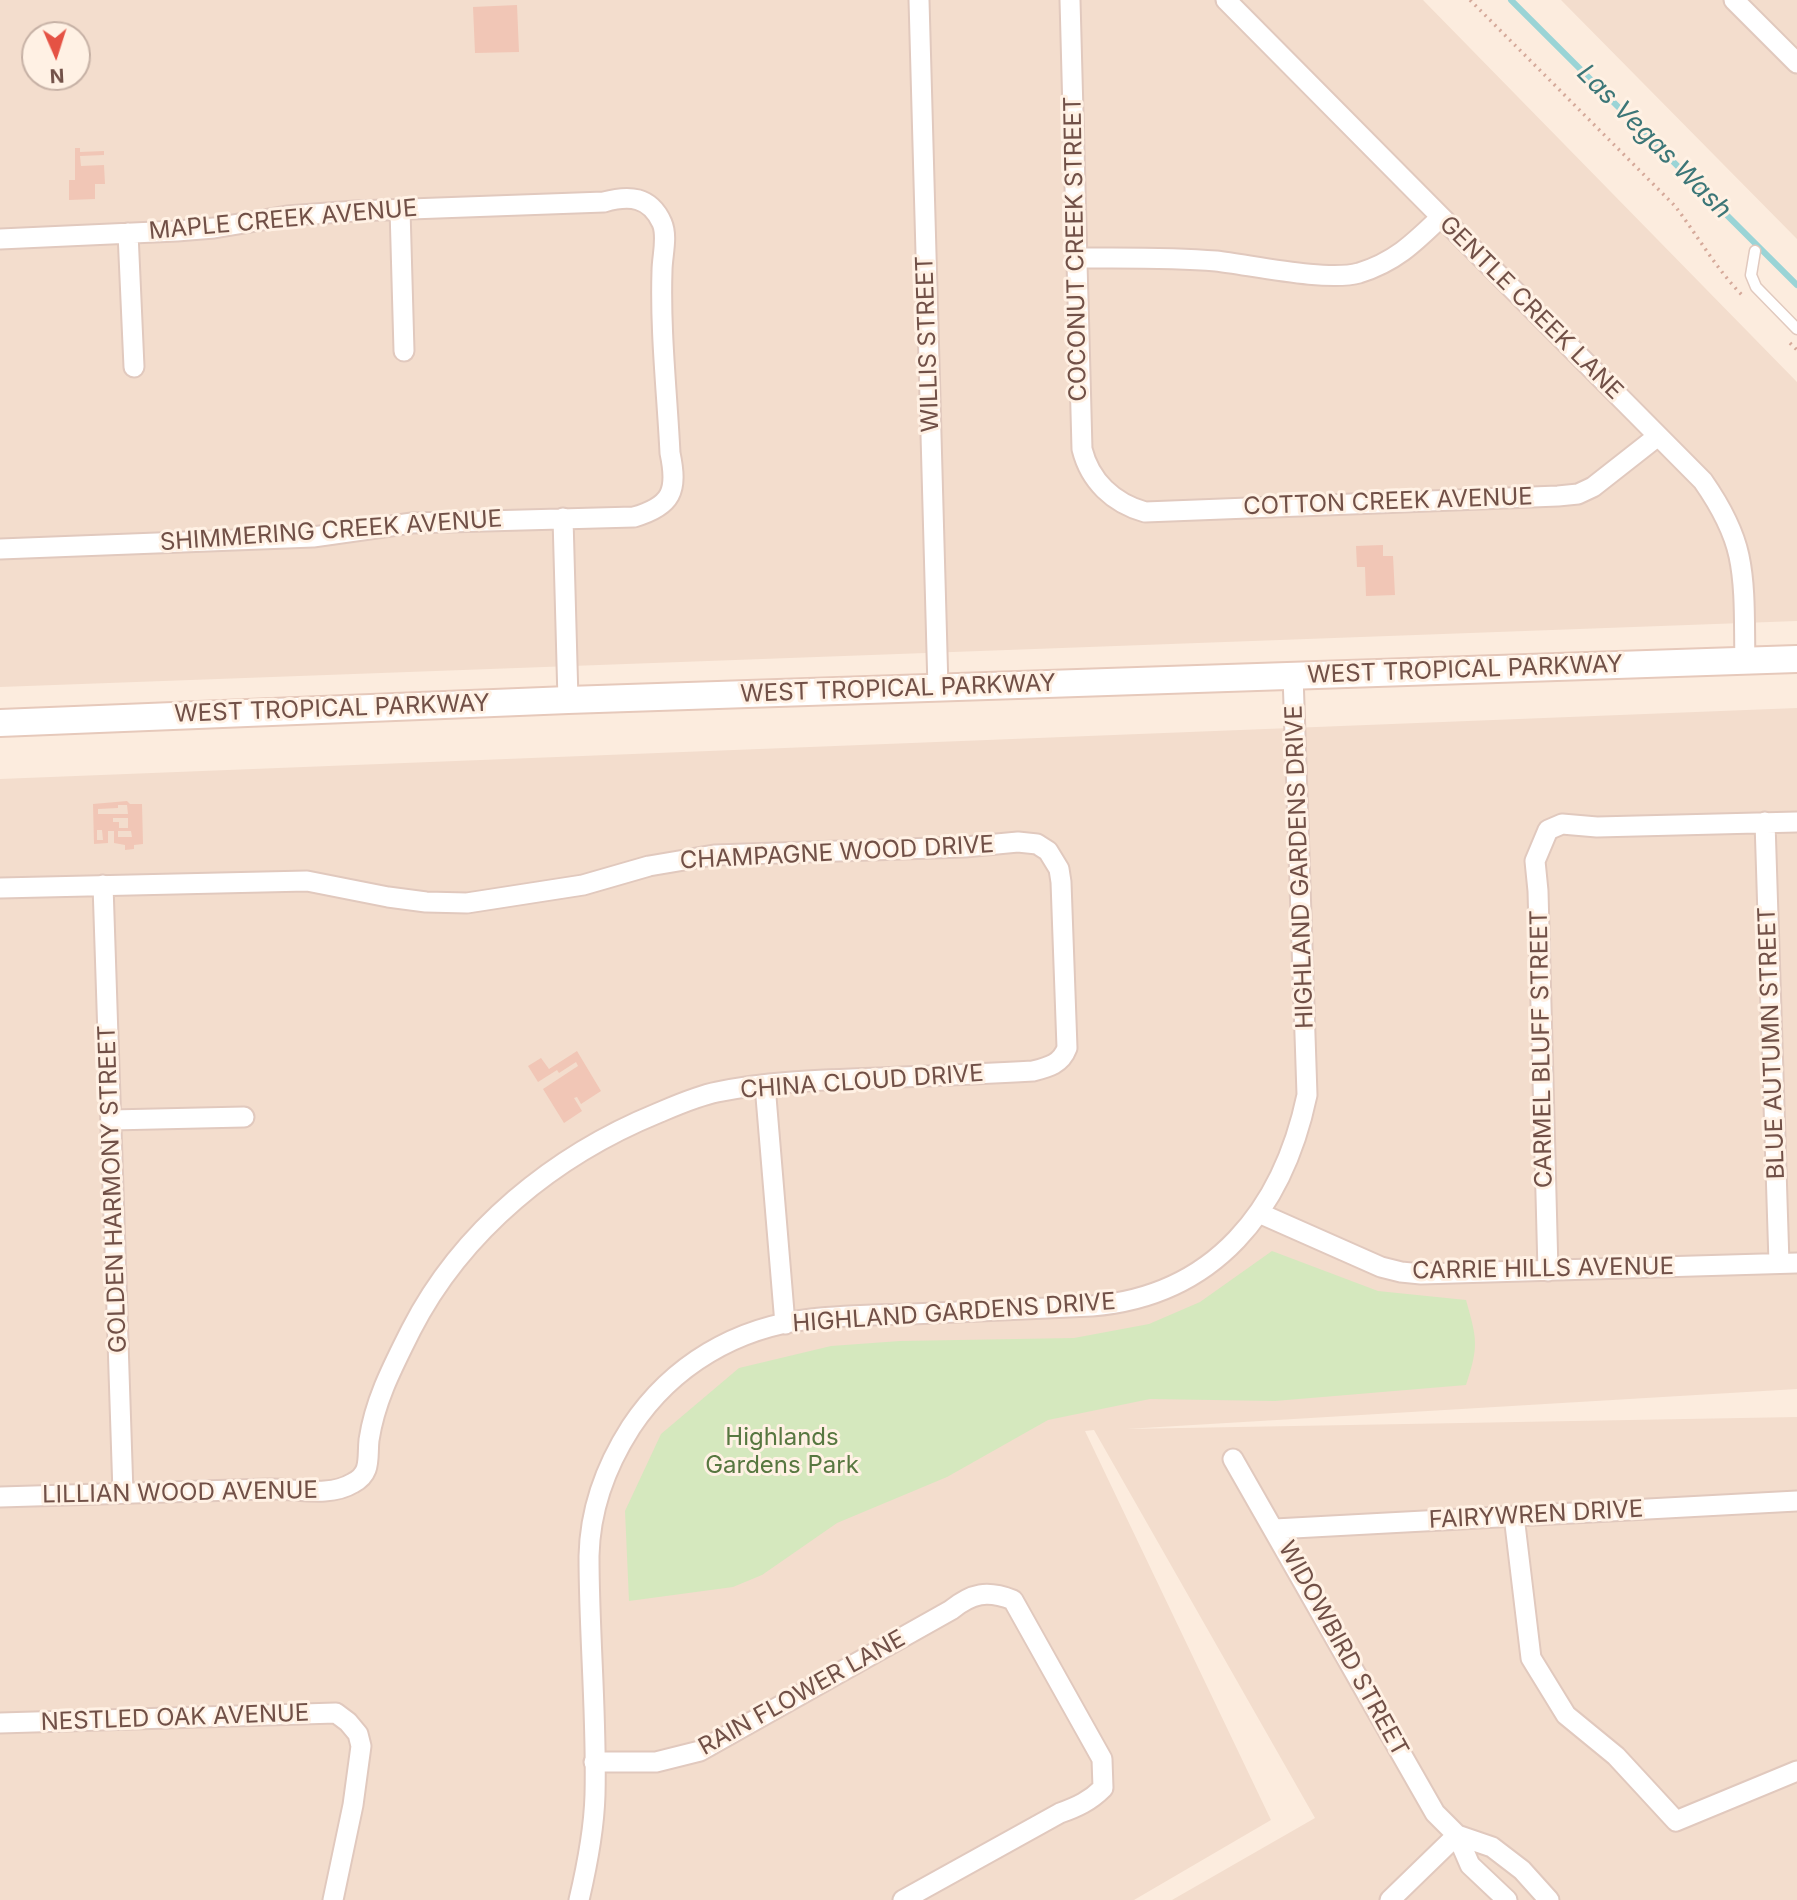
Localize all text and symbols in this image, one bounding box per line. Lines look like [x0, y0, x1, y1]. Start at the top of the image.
north arrow [21, 21, 91, 91]
water label: Las Vegas Wash [1570, 58, 1738, 226]
text: N [49, 64, 65, 87]
street label: COCONUT CREEK STREET [1059, 96, 1093, 402]
street label: MAPLE CREEK AVENUE [148, 194, 418, 246]
street label: GENTLE CREEK LANE [1433, 210, 1629, 406]
street label: WILLIS STREET [911, 255, 945, 433]
street label: COTTON CREEK AVENUE [1243, 483, 1533, 521]
street label: SHIMMERING CREEK AVENUE [159, 505, 503, 557]
street label: WEST TROPICAL PARKWAY [1307, 650, 1623, 690]
street label: WEST TROPICAL PARKWAY [740, 669, 1056, 709]
street label: WEST TROPICAL PARKWAY [174, 689, 490, 729]
street label: HIGHLAND GARDENS DRIVE [1280, 705, 1320, 1029]
street label: CHAMPAGNE WOOD DRIVE [679, 830, 995, 876]
street label: BLUE AUTUMN STREET [1753, 906, 1791, 1180]
street label: CARMEL BLUFF STREET [1525, 910, 1559, 1188]
street label: GOLDEN HARMONY STREET [93, 1025, 133, 1353]
street label: CHINA CLOUD DRIVE [739, 1059, 985, 1105]
street label: CARRIE HILLS AVENUE [1412, 1252, 1674, 1286]
street label: HIGHLAND GARDENS DRIVE [791, 1287, 1117, 1339]
park label: Highlands Gardens Park [705, 1424, 859, 1480]
street label: LILLIAN WOOD AVENUE [42, 1476, 318, 1510]
street label: FAIRYWREN DRIVE [1428, 1495, 1644, 1535]
street label: WIDOWBIRD STREET [1272, 1536, 1414, 1762]
street label: RAIN FLOWER LANE [694, 1624, 910, 1762]
street label: NESTLED OAK AVENUE [40, 1699, 310, 1737]

